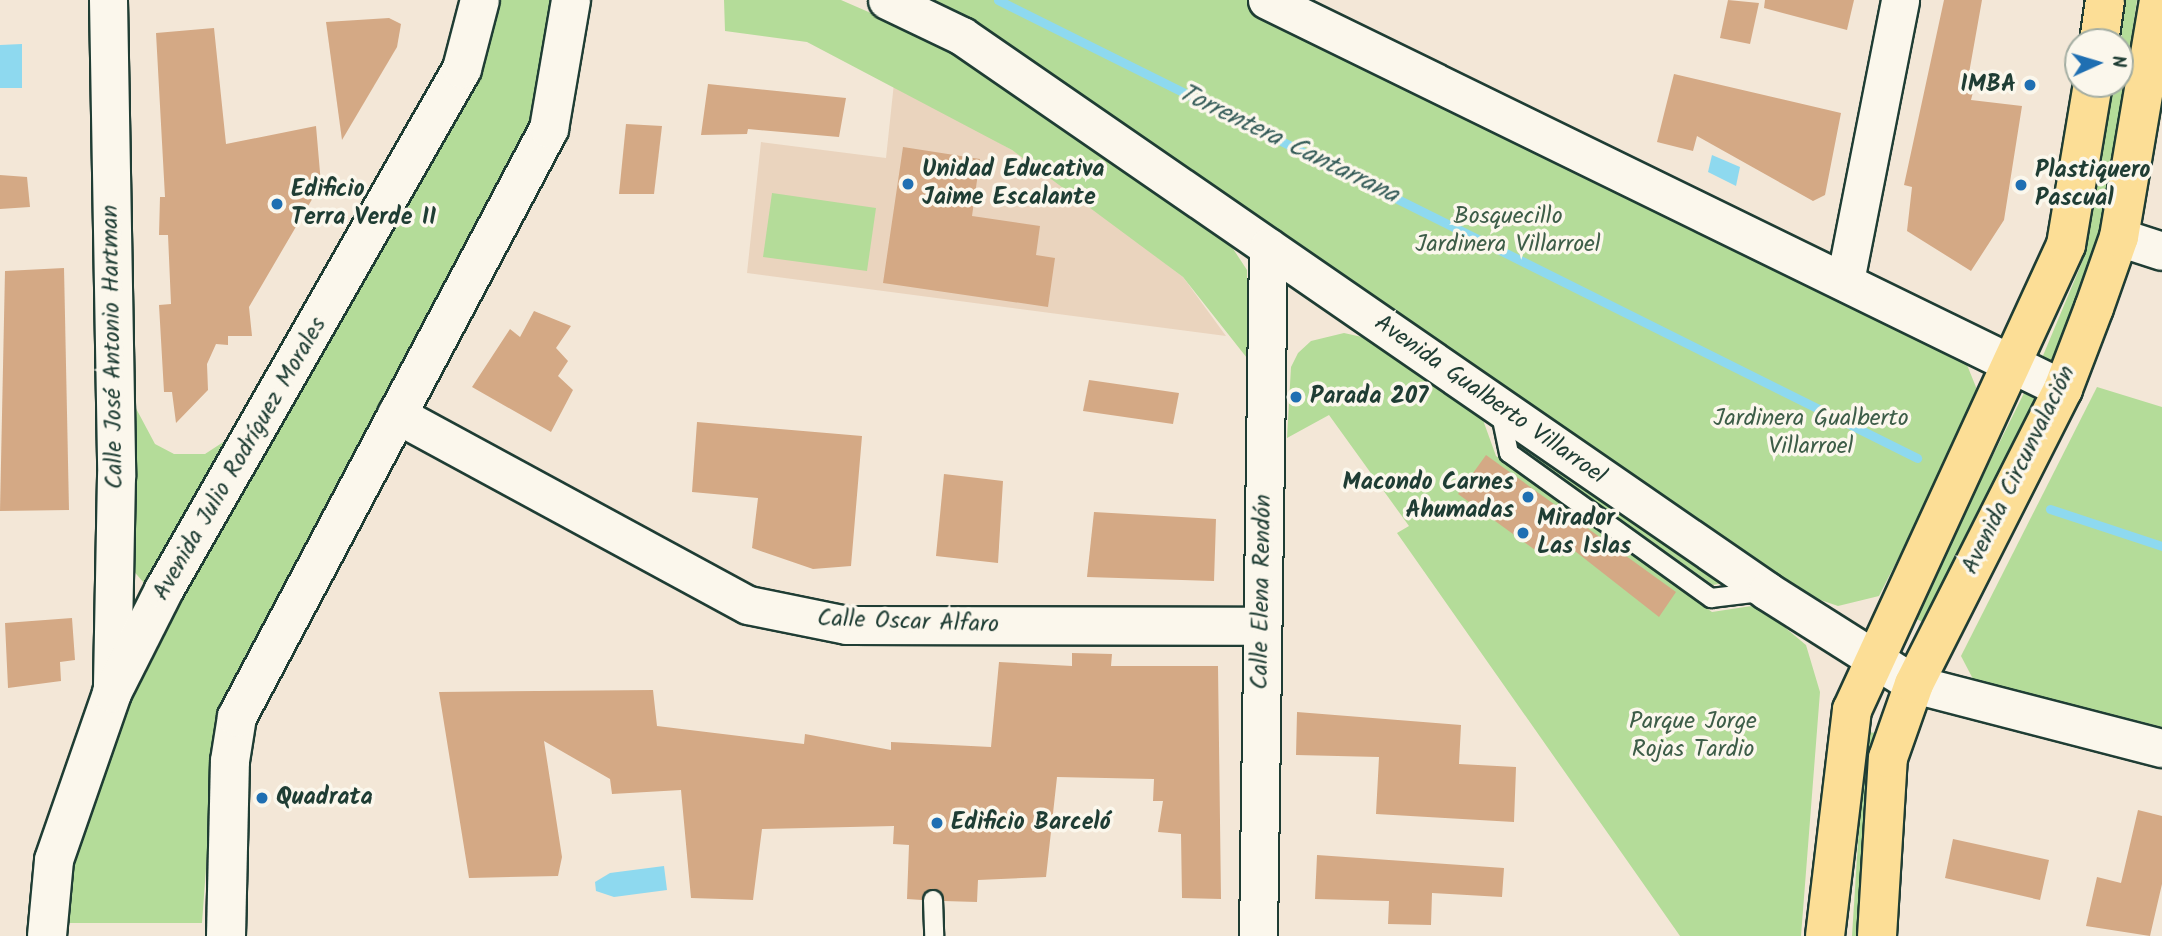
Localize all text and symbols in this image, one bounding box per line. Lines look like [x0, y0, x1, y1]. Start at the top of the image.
north arrow [2064, 28, 2134, 98]
text: N [2103, 55, 2133, 69]
place label: IMBA [1960, 71, 2016, 99]
marker: IMBA [2022, 77, 2038, 93]
water label: Torrentera Cantarrana [1173, 78, 1403, 212]
place label: Unidad Educativa Jaime Escalante [922, 156, 1104, 212]
place label: Plastiquero Pascual [2035, 157, 2151, 213]
place label: Edificio Terra Verde II [291, 176, 437, 232]
marker: Unidad Educativa Jaime Escalante [900, 176, 916, 192]
marker: Plastiquero Pascual [2013, 177, 2029, 193]
marker: Edificio Terra Verde II [269, 196, 285, 212]
park label: Bosquecillo Jardinera Villarroel [1415, 203, 1601, 259]
street label: Calle José Antonio Hartman [96, 204, 130, 490]
street label: Avenida Gualberto Villarroel [1369, 309, 1611, 491]
street label: Avenida Julio Rodríguez Morales [147, 312, 333, 606]
street label: Avenida Circunvalación [1956, 361, 2082, 579]
place label: Parada 207 [1310, 383, 1428, 411]
marker: Parada 207 [1288, 389, 1304, 405]
park label: Jardinera Gualberto Villarroel [1713, 405, 1909, 461]
place label: Macondo Carnes Ahumadas [1343, 469, 1514, 525]
marker: Macondo Carnes Ahumadas [1520, 489, 1536, 505]
street label: Calle Elena Rendón [1246, 494, 1278, 690]
place label: Mirador Las Islas [1537, 505, 1631, 561]
marker: Mirador Las Islas [1515, 525, 1531, 541]
street label: Calle Oscar Alfaro [817, 604, 999, 640]
park label: Parque Jorge Rojas Tardio [1629, 708, 1757, 764]
place label: Quadrata [276, 784, 373, 812]
marker: Quadrata [254, 790, 270, 806]
place label: Edificio Barceló [951, 809, 1111, 837]
marker: Edificio Barceló [929, 815, 945, 831]

